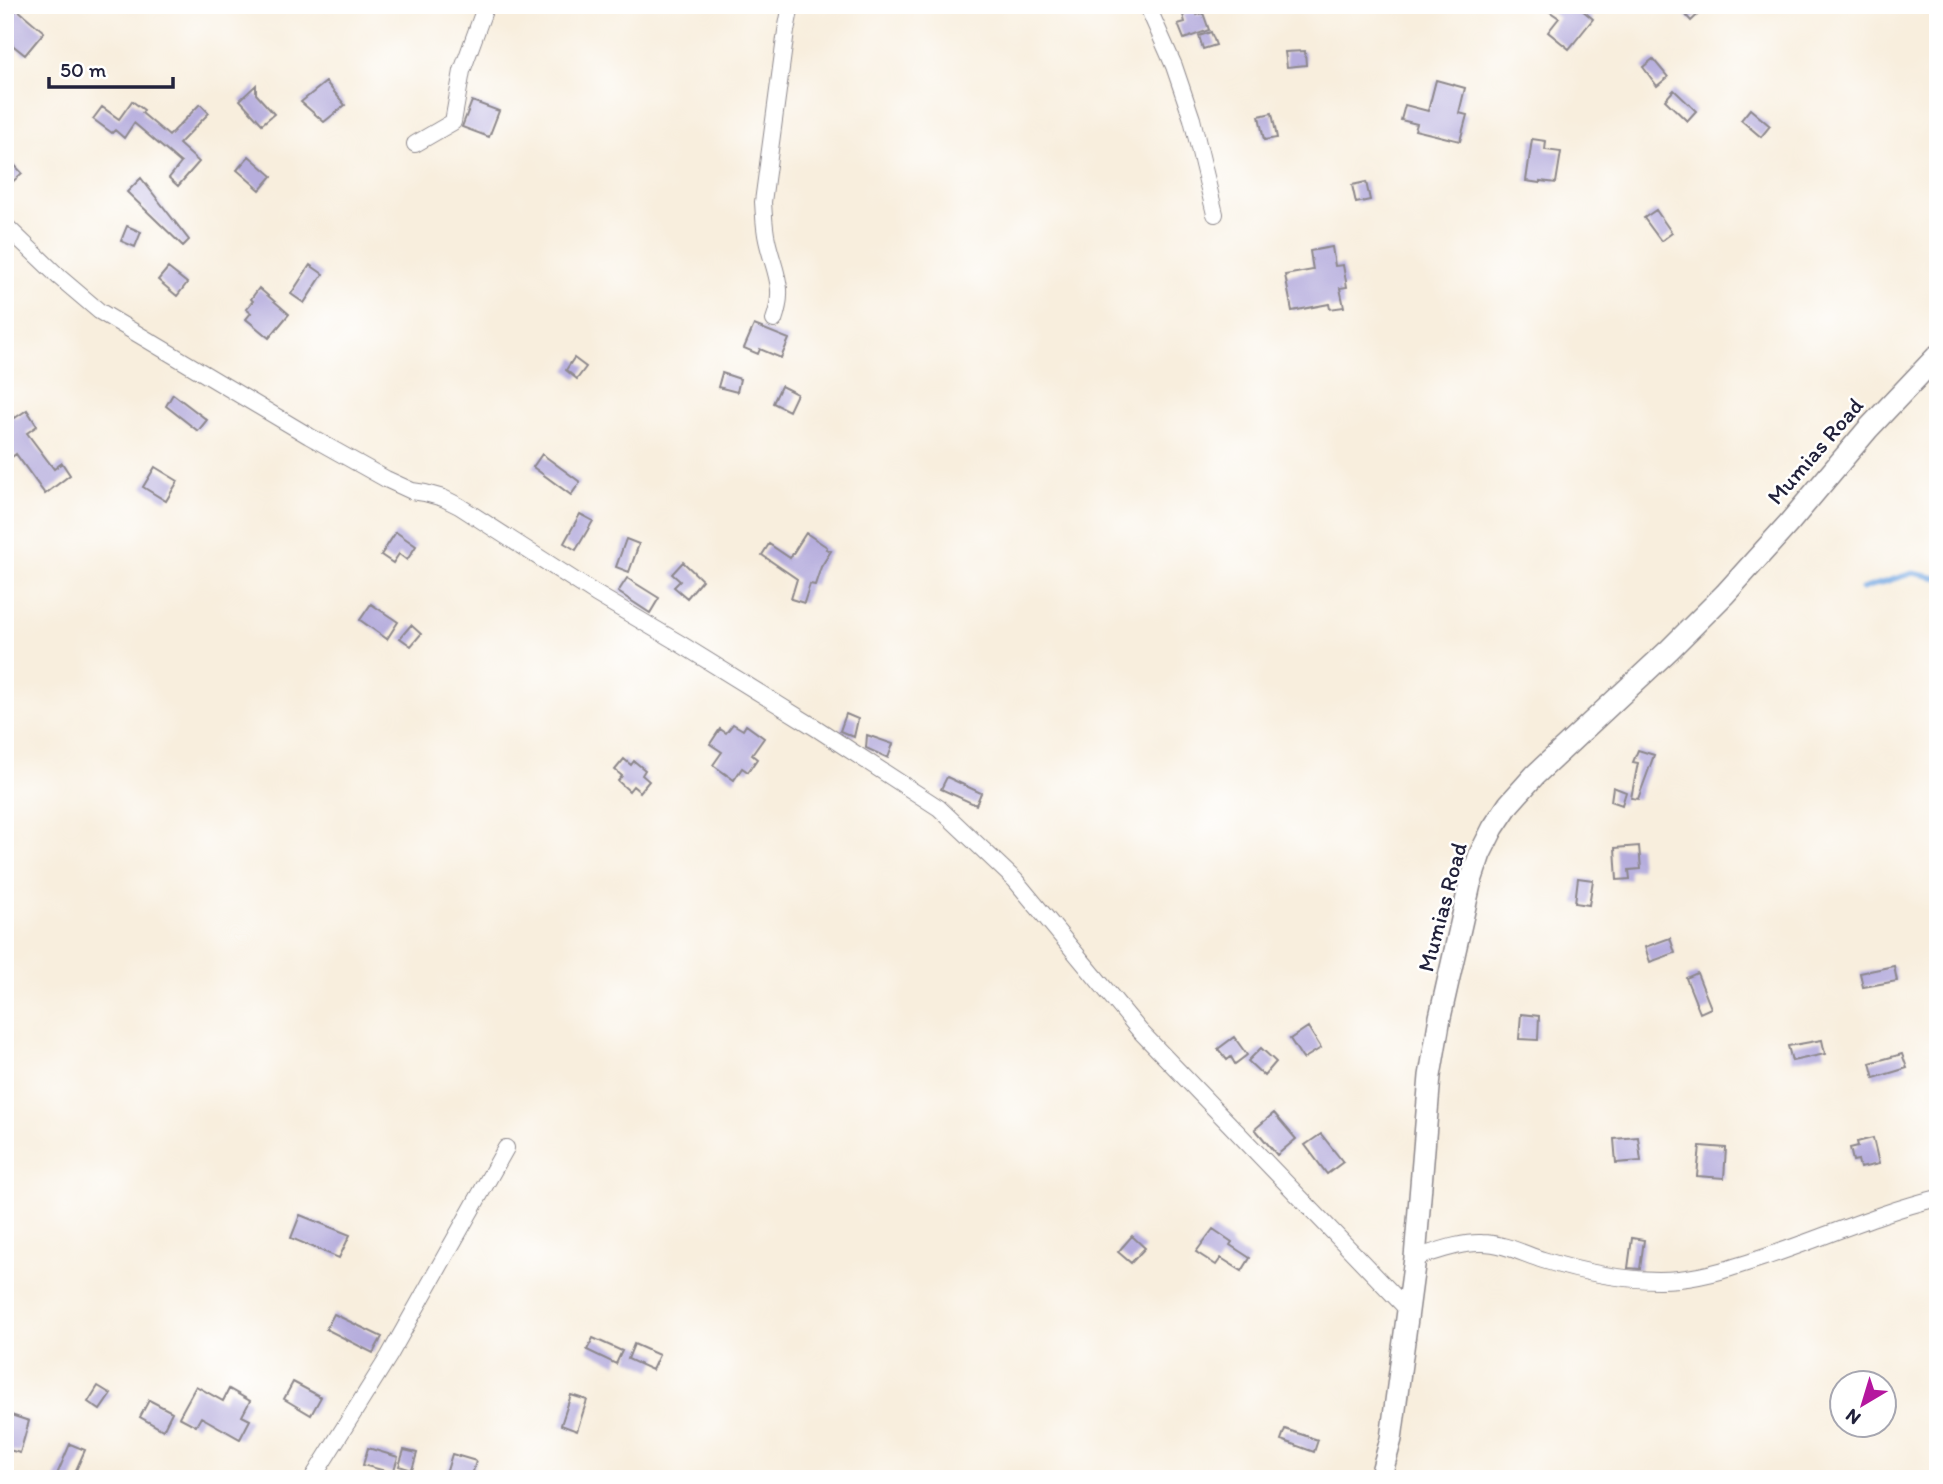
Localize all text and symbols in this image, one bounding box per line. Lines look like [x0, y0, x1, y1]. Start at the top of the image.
scale bar [49, 46, 173, 90]
text: 50 m [60, 57, 107, 82]
street label: Mumias Road [1761, 391, 1869, 510]
street label: Mumias Road [1411, 839, 1473, 975]
north arrow [1828, 1368, 1898, 1438]
text: N [1841, 1404, 1865, 1430]

